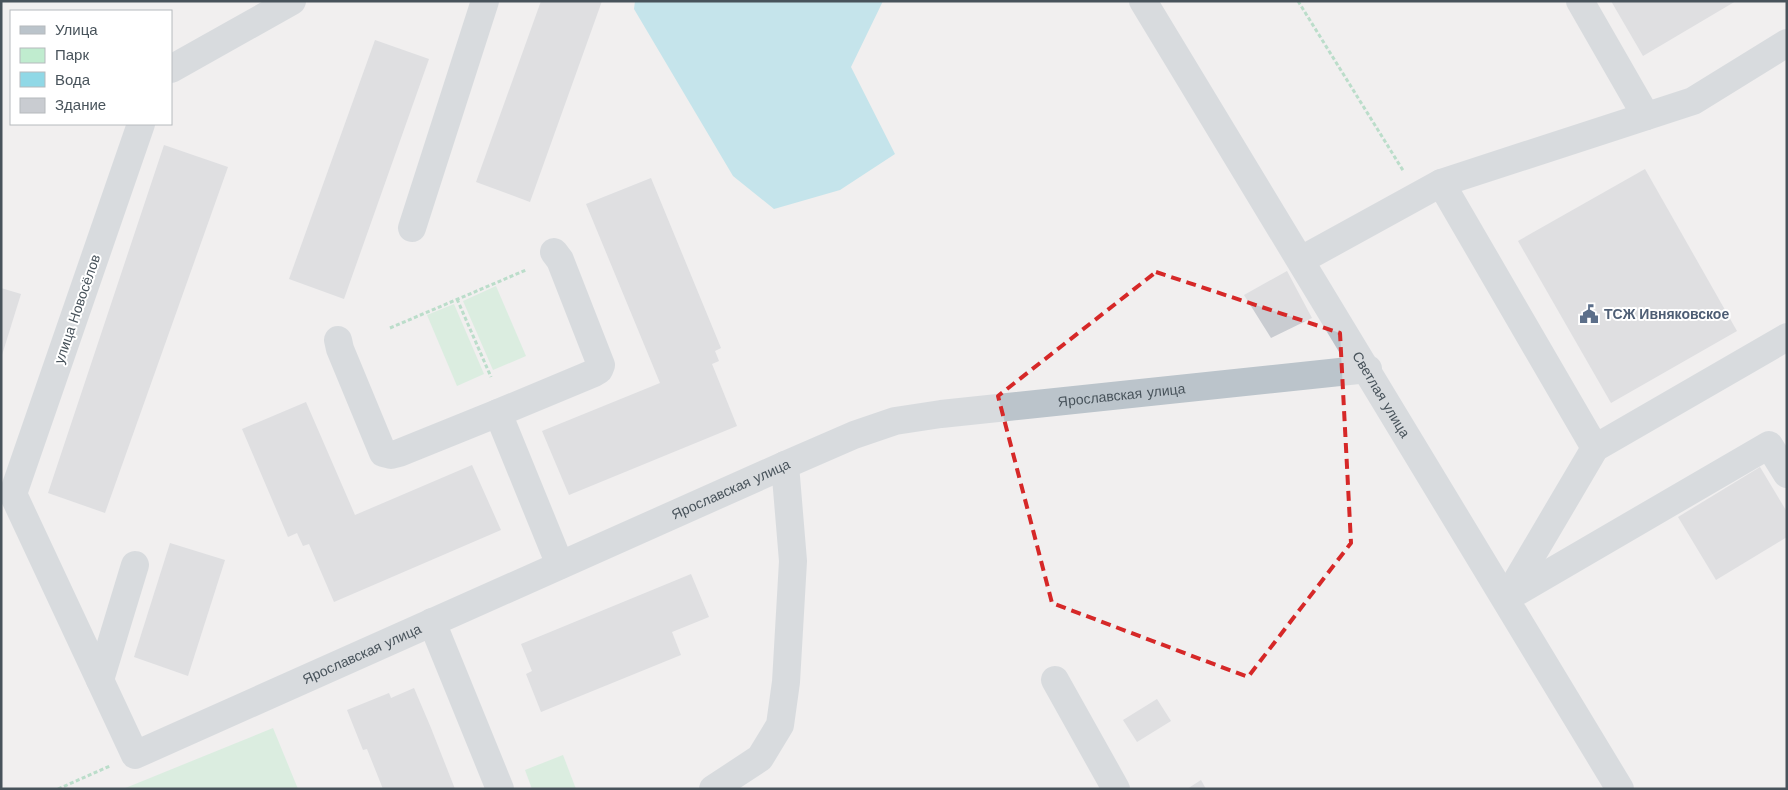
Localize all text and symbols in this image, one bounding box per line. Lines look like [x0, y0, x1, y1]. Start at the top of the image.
legend [10, 10, 172, 125]
text: Улица [55, 21, 98, 39]
text: Парк [55, 46, 89, 64]
text: Вода [55, 71, 91, 89]
text: Здание [55, 96, 106, 114]
street label: улица Новосёлов [51, 252, 103, 366]
public building icon: ТСЖ Ивняковское [1578, 303, 1600, 325]
place label: ТСЖ Ивняковское [1604, 306, 1729, 322]
street label: Светлая улица [1349, 349, 1413, 441]
street label: Ярославская улица [1057, 380, 1186, 410]
street label: Ярославская улица [669, 456, 793, 523]
street label: Ярославская улица [300, 620, 424, 687]

